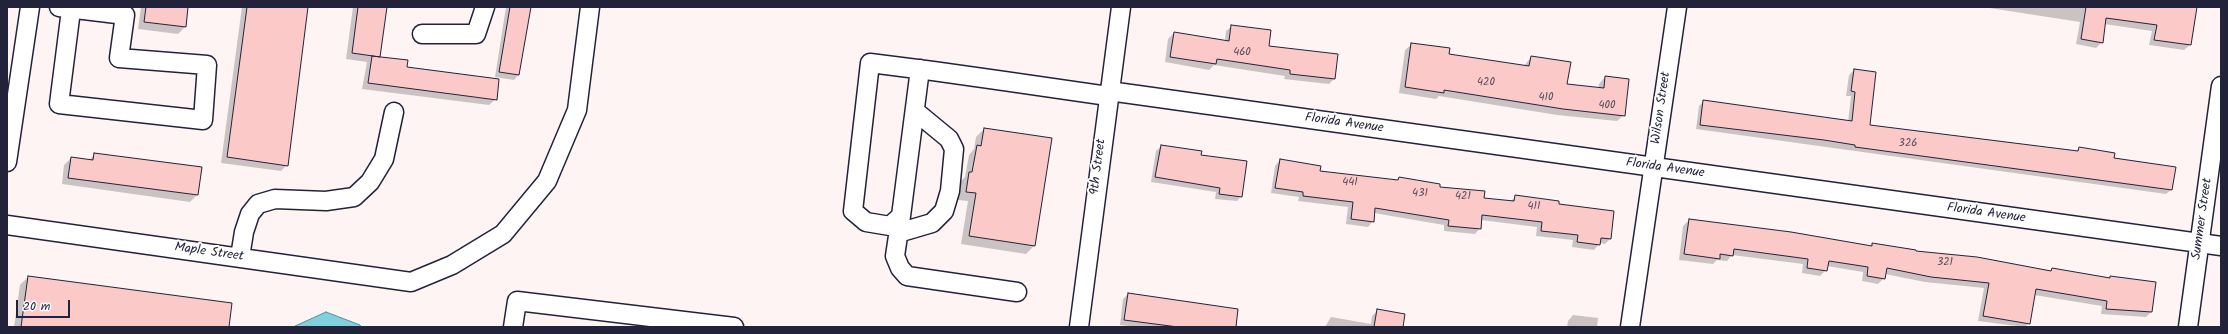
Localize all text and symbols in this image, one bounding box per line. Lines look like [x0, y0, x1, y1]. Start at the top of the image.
house number: 460 [1233, 46, 1251, 60]
street label: Wilson Street [1649, 71, 1675, 145]
house number: 420 [1477, 76, 1495, 90]
house number: 410 [1538, 91, 1554, 105]
house number: 400 [1598, 99, 1616, 113]
street label: Florida Avenue [1304, 111, 1384, 137]
house number: 326 [1899, 137, 1917, 151]
street label: 9th Street [1088, 138, 1110, 196]
street label: Florida Avenue [1625, 156, 1705, 182]
house number: 441 [1342, 176, 1358, 190]
street label: Summer Street [2190, 177, 2216, 261]
house number: 431 [1412, 187, 1428, 201]
house number: 421 [1455, 190, 1471, 204]
house number: 411 [1528, 200, 1540, 214]
street label: Florida Avenue [1946, 201, 2026, 227]
street label: Maple Street [173, 240, 245, 266]
house number: 321 [1937, 256, 1953, 270]
scale bar [18, 292, 72, 318]
text: 20 m [23, 297, 50, 316]

